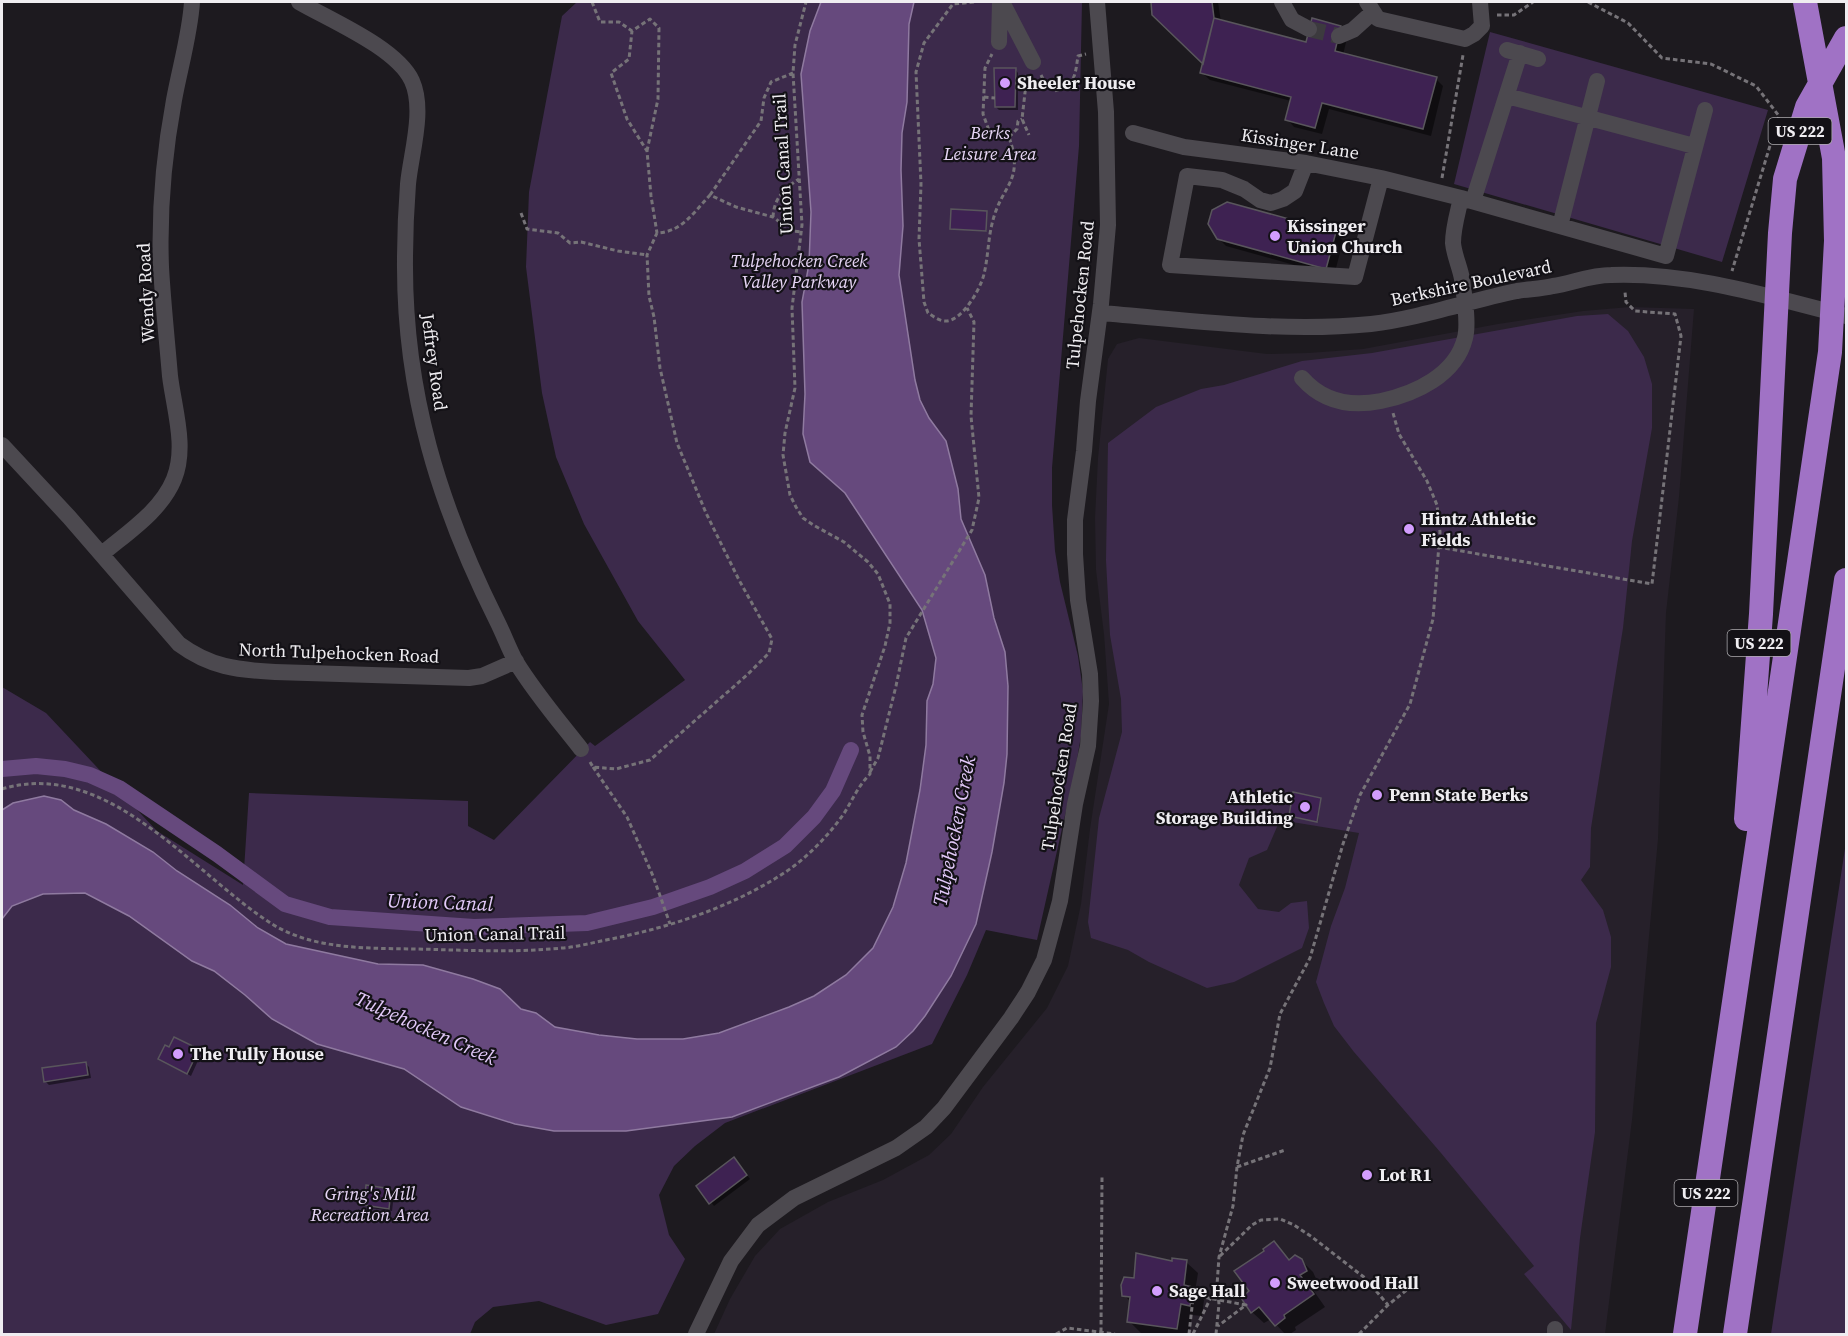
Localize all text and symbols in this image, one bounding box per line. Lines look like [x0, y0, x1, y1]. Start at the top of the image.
place label: Sheeler House [1017, 70, 1136, 95]
marker: Sheeler House [998, 76, 1012, 90]
street label: Union Canal Trail [766, 93, 799, 235]
road number: US 222 [1768, 118, 1832, 144]
park label: Berks Leisure Area [942, 120, 1037, 166]
street label: Kissinger Lane [1239, 122, 1361, 165]
place label: Kissinger Union Church [1287, 213, 1403, 259]
street label: Tulpehocken Road [1059, 219, 1100, 371]
marker: Kissinger Union Church [1268, 229, 1282, 243]
street label: Wendy Road [130, 242, 161, 344]
park label: Tulpehocken Creek Valley Parkway [730, 248, 868, 294]
street label: Berkshire Boulevard [1388, 253, 1554, 312]
street label: Jeffrey Road [415, 311, 454, 412]
place label: Hintz Athletic Fields [1421, 506, 1536, 552]
marker: Hintz Athletic Fields [1402, 522, 1416, 536]
road number: US 222 [1728, 630, 1790, 656]
street label: North Tulpehocken Road [238, 637, 440, 668]
street label: Tulpehocken Road [1034, 701, 1083, 853]
water label: Tulpehocken Creek [926, 753, 982, 908]
place label: Penn State Berks [1389, 782, 1528, 807]
place label: Athletic Storage Building [1156, 784, 1293, 830]
marker: Penn State Berks [1370, 788, 1384, 802]
marker: Athletic Storage Building [1298, 800, 1312, 814]
water label: Union Canal [386, 886, 494, 918]
street label: Union Canal Trail [424, 920, 566, 947]
water label: Tulpehocken Creek [351, 984, 502, 1072]
place label: The Tully House [190, 1041, 324, 1066]
marker: The Tully House [171, 1047, 185, 1061]
place label: Lot R1 [1379, 1162, 1432, 1187]
marker: Lot R1 [1360, 1168, 1374, 1182]
road number: US 222 [1674, 1180, 1738, 1206]
park label: Gring's Mill Recreation Area [309, 1181, 430, 1227]
place label: Sweetwood Hall [1287, 1270, 1419, 1295]
marker: Sweetwood Hall [1268, 1276, 1282, 1290]
place label: Sage Hall [1169, 1278, 1246, 1303]
marker: Sage Hall [1150, 1284, 1164, 1298]

